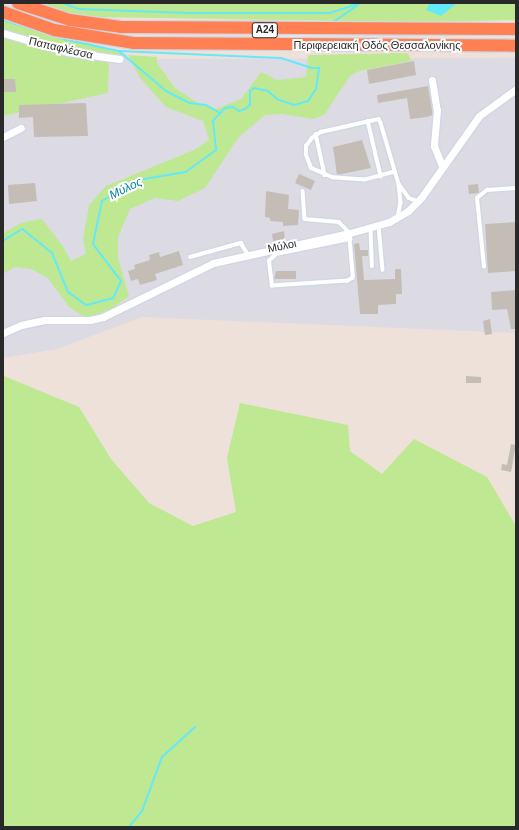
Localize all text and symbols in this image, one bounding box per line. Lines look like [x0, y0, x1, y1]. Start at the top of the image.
road number: Α24 [251, 22, 279, 38]
street label: Παπαφλέσσα [28, 34, 94, 62]
street label: Περιφερειακή Οδός Θεσσαλονίκης [293, 38, 461, 52]
water label: Μύλος [107, 175, 145, 203]
street label: Μύλοι [266, 237, 298, 255]

